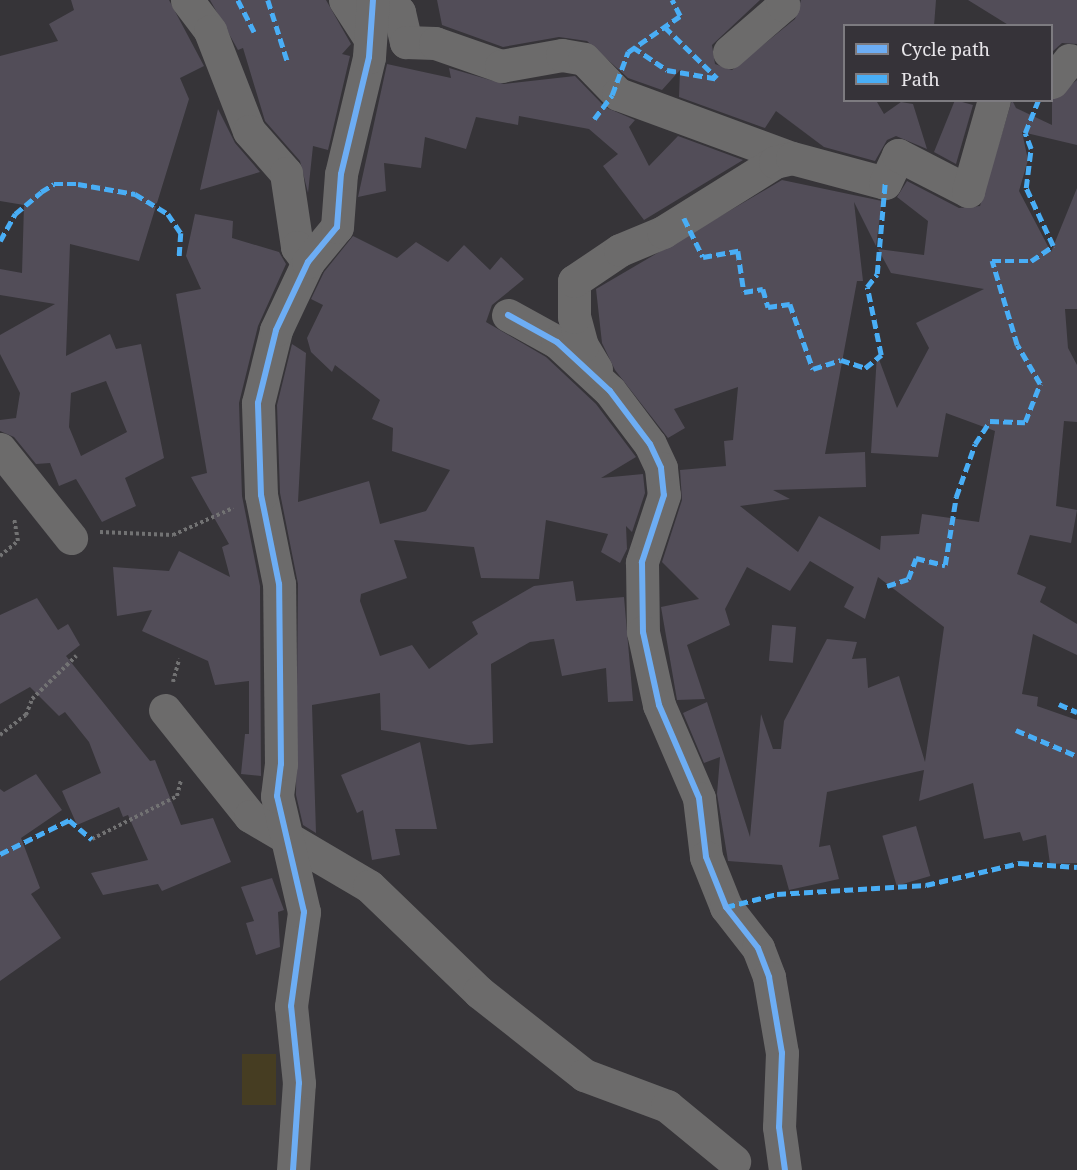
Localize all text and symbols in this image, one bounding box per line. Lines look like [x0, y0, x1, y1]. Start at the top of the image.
legend [843, 24, 1053, 102]
text: Cycle path [901, 37, 990, 61]
text: Path [901, 67, 940, 91]

